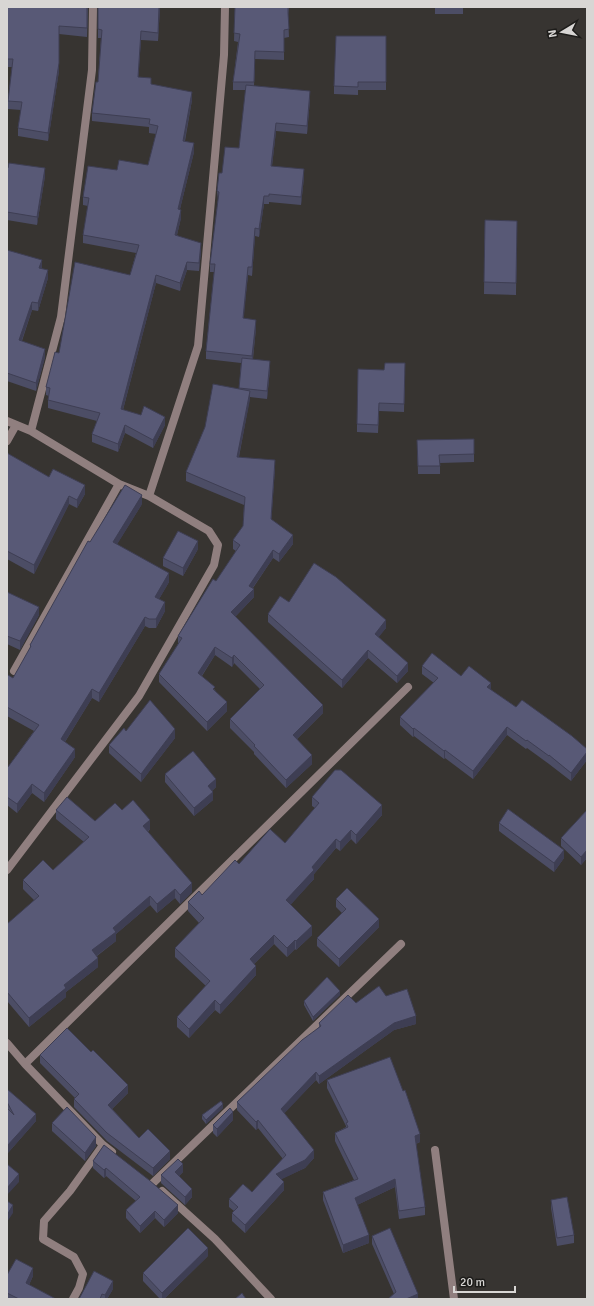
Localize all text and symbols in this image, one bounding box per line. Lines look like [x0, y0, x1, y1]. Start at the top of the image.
north arrow [542, 12, 582, 52]
text: N [546, 29, 560, 39]
scale bar [454, 1268, 515, 1294]
text: 20 m [460, 1275, 485, 1290]

